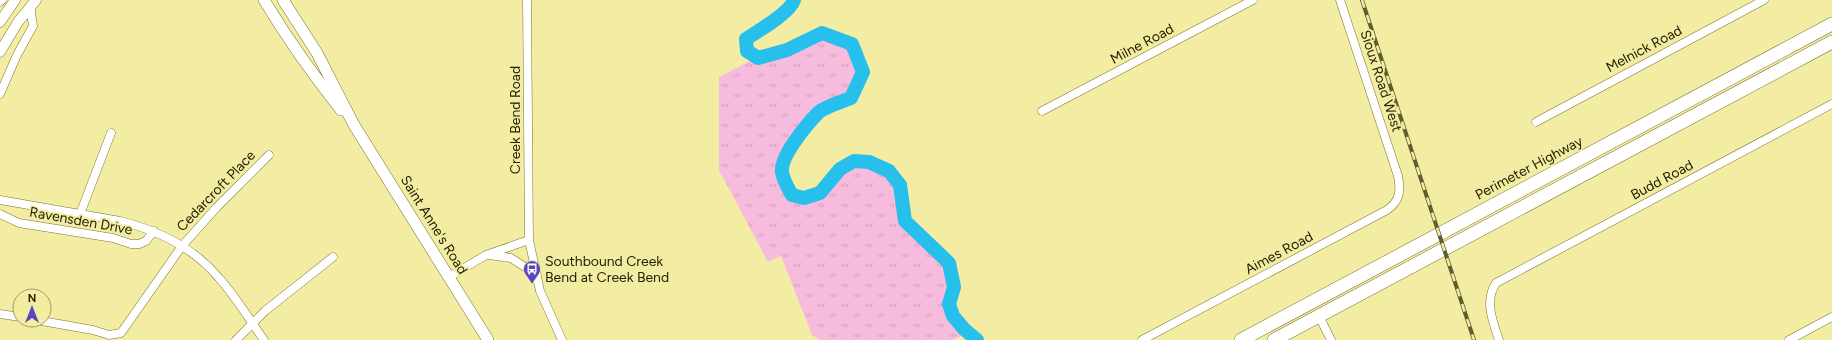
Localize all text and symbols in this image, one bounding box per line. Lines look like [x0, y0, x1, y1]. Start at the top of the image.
street label: Milne Road [1107, 20, 1177, 68]
street label: Melnick Road [1603, 22, 1685, 76]
street label: Sioux Road West [1357, 28, 1405, 134]
street label: Creek Bend Road [507, 66, 524, 174]
street label: Perimeter Highway [1472, 132, 1586, 203]
street label: Cedarcroft Place [173, 147, 259, 235]
street label: Budd Road [1628, 156, 1696, 204]
street label: Saint Anne's Road [397, 172, 471, 278]
street label: Ravensden Drive [28, 204, 134, 238]
street label: Aimes Road [1242, 228, 1316, 278]
place label: Southbound Creek Bend at Creek Bend [545, 253, 669, 286]
bus stop icon: Southbound Creek Bend at Creek Bend [522, 259, 542, 284]
north arrow [12, 288, 52, 328]
text: N [28, 292, 36, 305]

